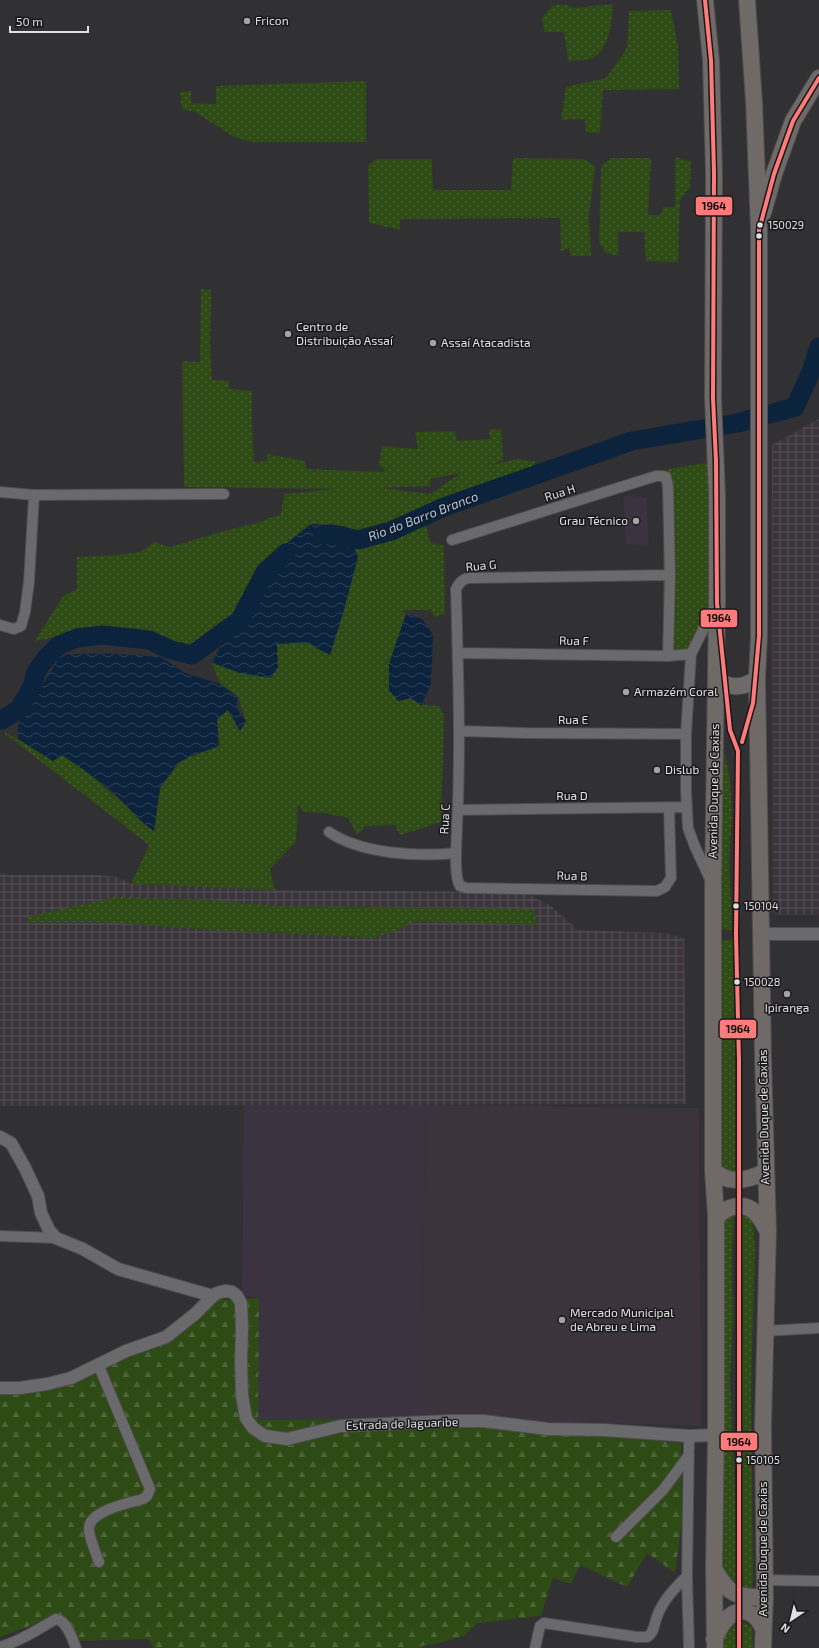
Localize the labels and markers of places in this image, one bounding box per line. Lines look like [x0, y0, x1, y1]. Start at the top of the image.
place label: Fricon [255, 13, 289, 27]
marker: Fricon [242, 16, 252, 26]
place label: 150029 [768, 218, 804, 231]
marker: 150029 [755, 220, 765, 230]
unlabelled marker [754, 231, 764, 241]
place label: Centro de Distribuição Assaí [296, 319, 394, 348]
marker: Centro de Distribuição Assaí [283, 329, 293, 339]
place label: Assaí Atacadista [441, 335, 531, 349]
marker: Assaí Atacadista [428, 338, 438, 348]
place label: Grau Técnico [559, 513, 628, 527]
marker: Grau Técnico [631, 516, 641, 526]
place label: Armazém Coral [634, 684, 718, 698]
marker: Armazém Coral [621, 687, 631, 697]
place label: Dislub [665, 762, 699, 776]
marker: Dislub [652, 765, 662, 775]
place label: 150104 [744, 899, 779, 912]
marker: 150104 [731, 901, 741, 911]
place label: 150028 [744, 975, 780, 988]
marker: 150028 [732, 977, 742, 987]
marker: Ipiranga [782, 989, 792, 999]
place label: Ipiranga [765, 1000, 809, 1014]
place label: Mercado Municipal de Abreu e Lima [570, 1305, 674, 1333]
marker: Mercado Municipal de Abreu e Lima [557, 1315, 567, 1325]
place label: 150105 [746, 1453, 780, 1466]
marker: 150105 [734, 1455, 744, 1465]

